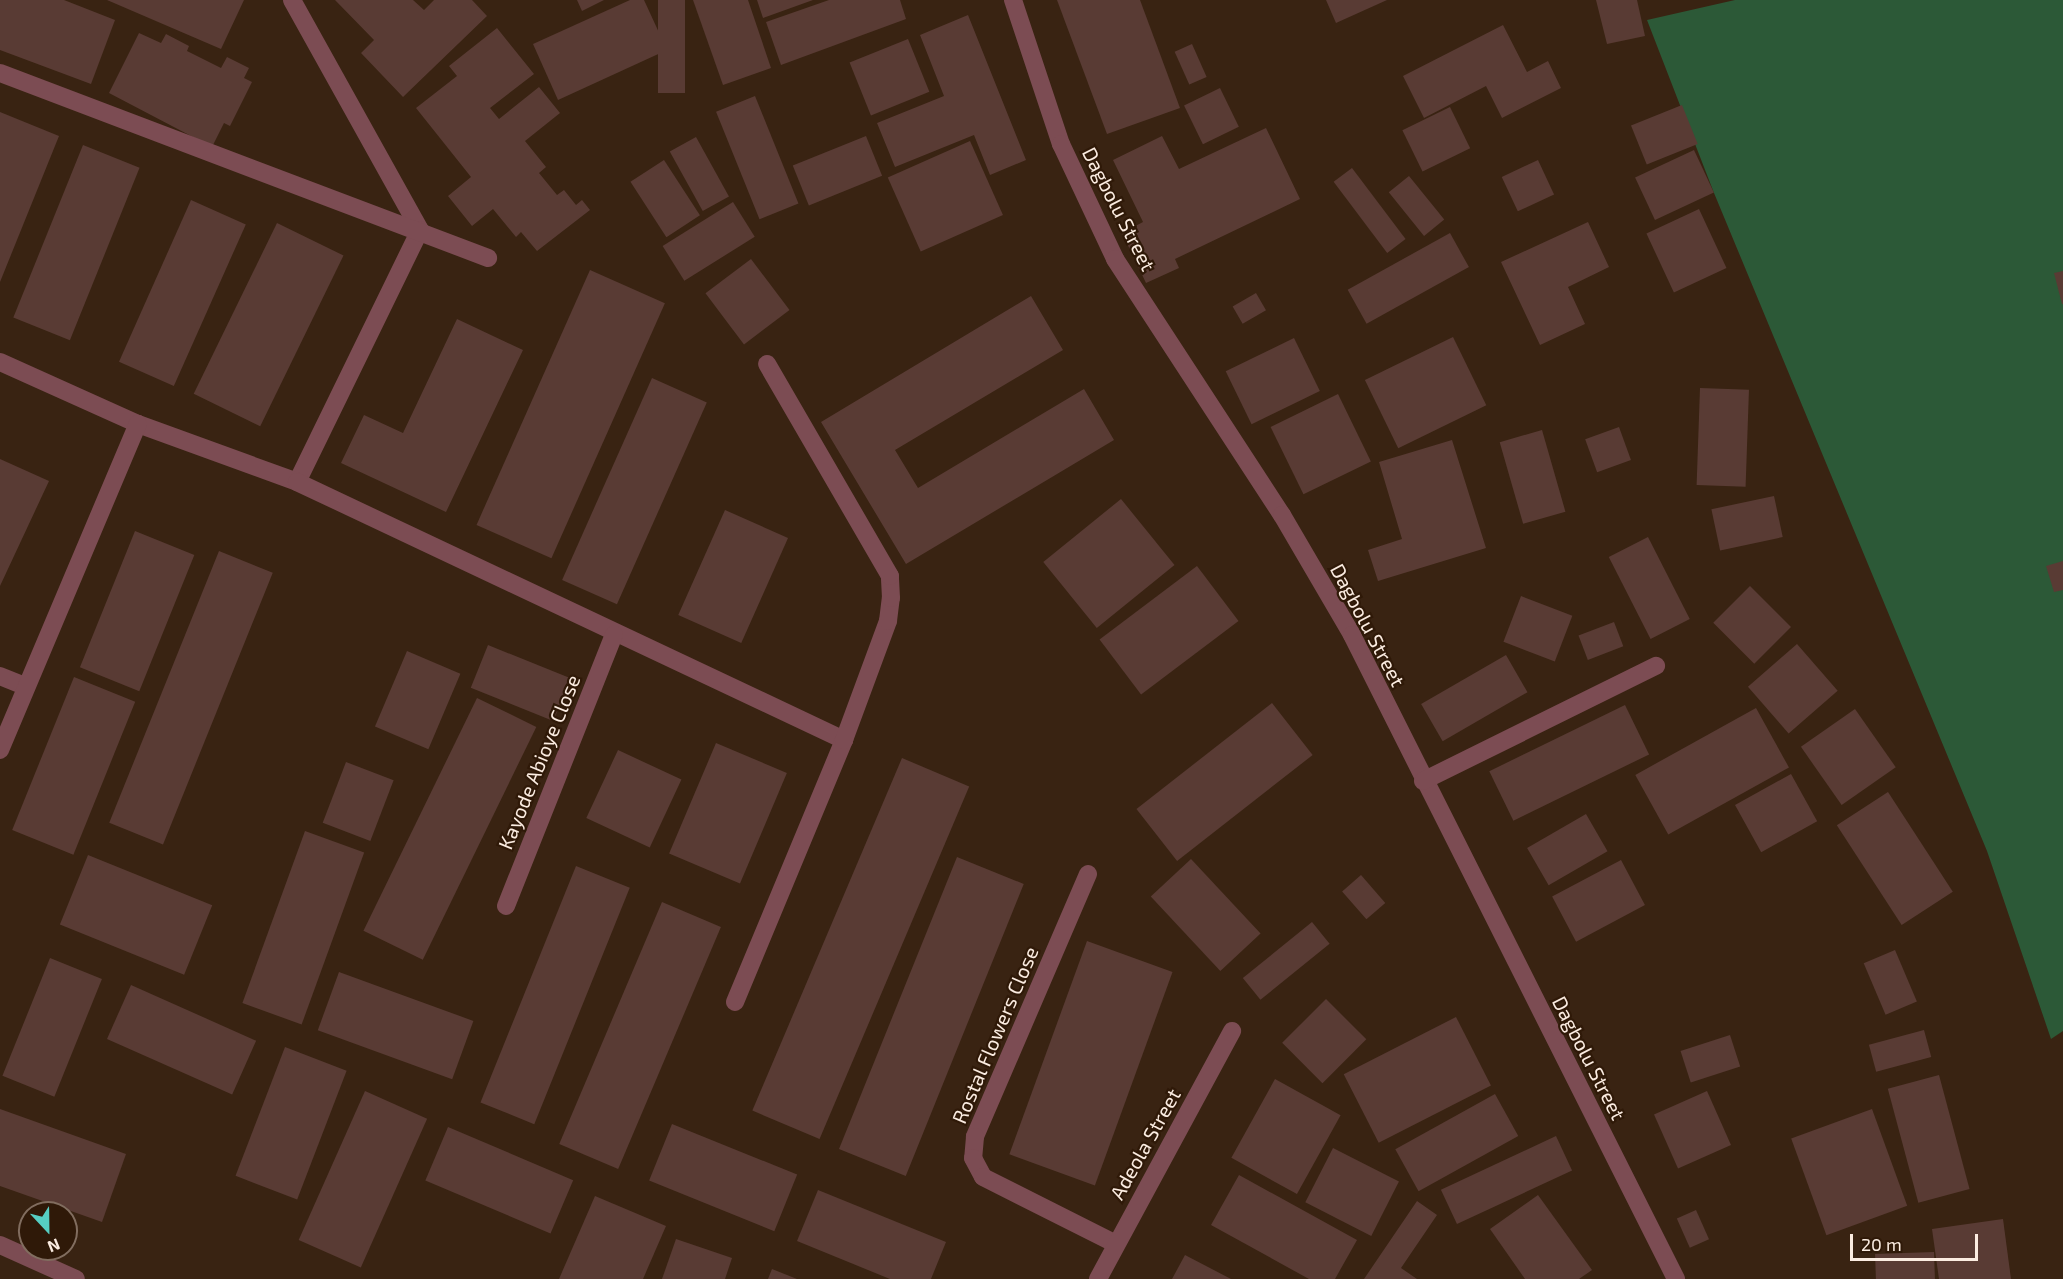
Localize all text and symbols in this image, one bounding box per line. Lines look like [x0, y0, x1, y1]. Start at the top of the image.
street label: Dagbolu Street [1078, 143, 1160, 275]
street label: Dagbolu Street [1326, 560, 1410, 690]
street label: Kayode Abioye Close [493, 671, 585, 853]
street label: Rostal Flowers Close [947, 943, 1043, 1127]
street label: Dagbolu Street [1548, 992, 1630, 1124]
street label: Adeola Street [1105, 1084, 1185, 1204]
north arrow [18, 1201, 78, 1261]
scale bar [1853, 1222, 1980, 1260]
text: 20 m [1861, 1233, 1902, 1255]
text: N [45, 1235, 63, 1257]

